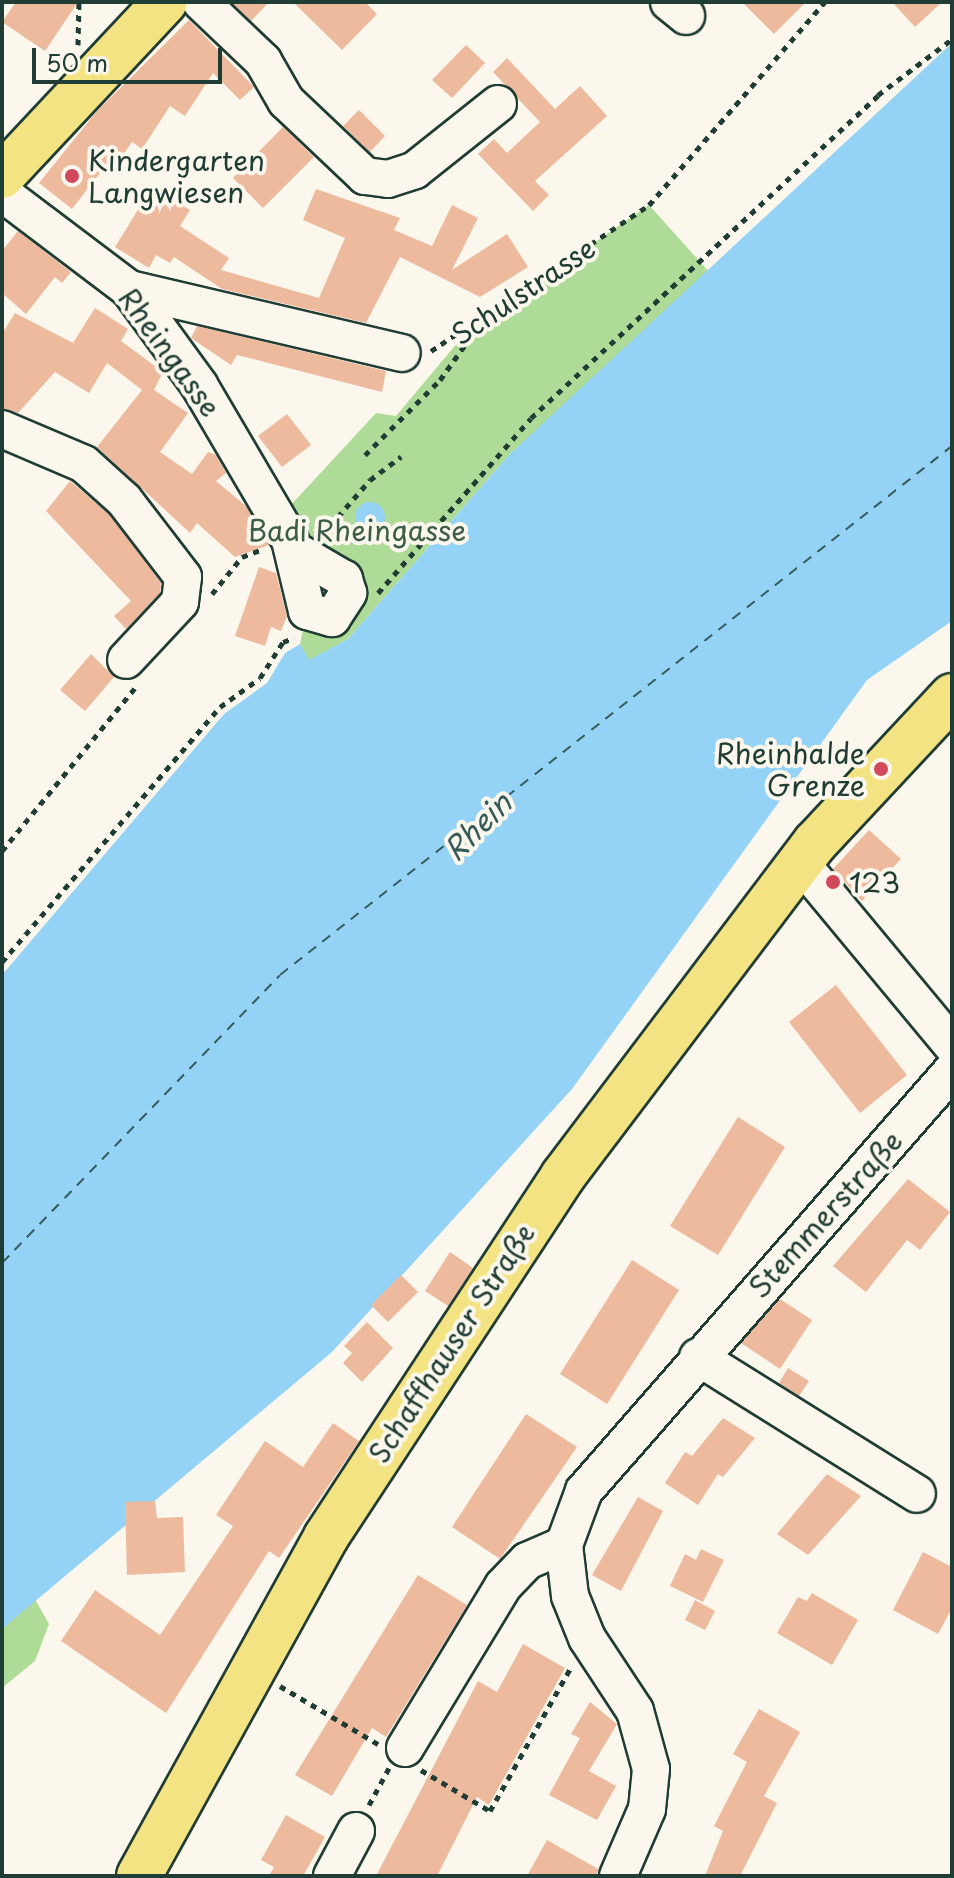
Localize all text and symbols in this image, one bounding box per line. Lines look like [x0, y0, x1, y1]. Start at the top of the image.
scale bar [36, 32, 226, 82]
text: 50 m [46, 44, 108, 80]
place label: Kindergarten Langwiesen [88, 143, 265, 209]
marker: Kindergarten Langwiesen [63, 167, 81, 185]
street label: Schulstrasse [445, 231, 601, 351]
street label: Rheingasse [112, 281, 228, 423]
park label: Badi Rheingasse [247, 513, 467, 547]
place label: Rheinhalde Grenze [716, 736, 865, 802]
marker: Rheinhalde Grenze [872, 760, 890, 778]
water label: Rhein [436, 785, 518, 867]
place label: 123 [849, 865, 900, 899]
marker: 123 [824, 873, 842, 891]
street label: Stemmerstraße [741, 1124, 909, 1304]
street label: Schaffhauser Straße [361, 1217, 541, 1469]

